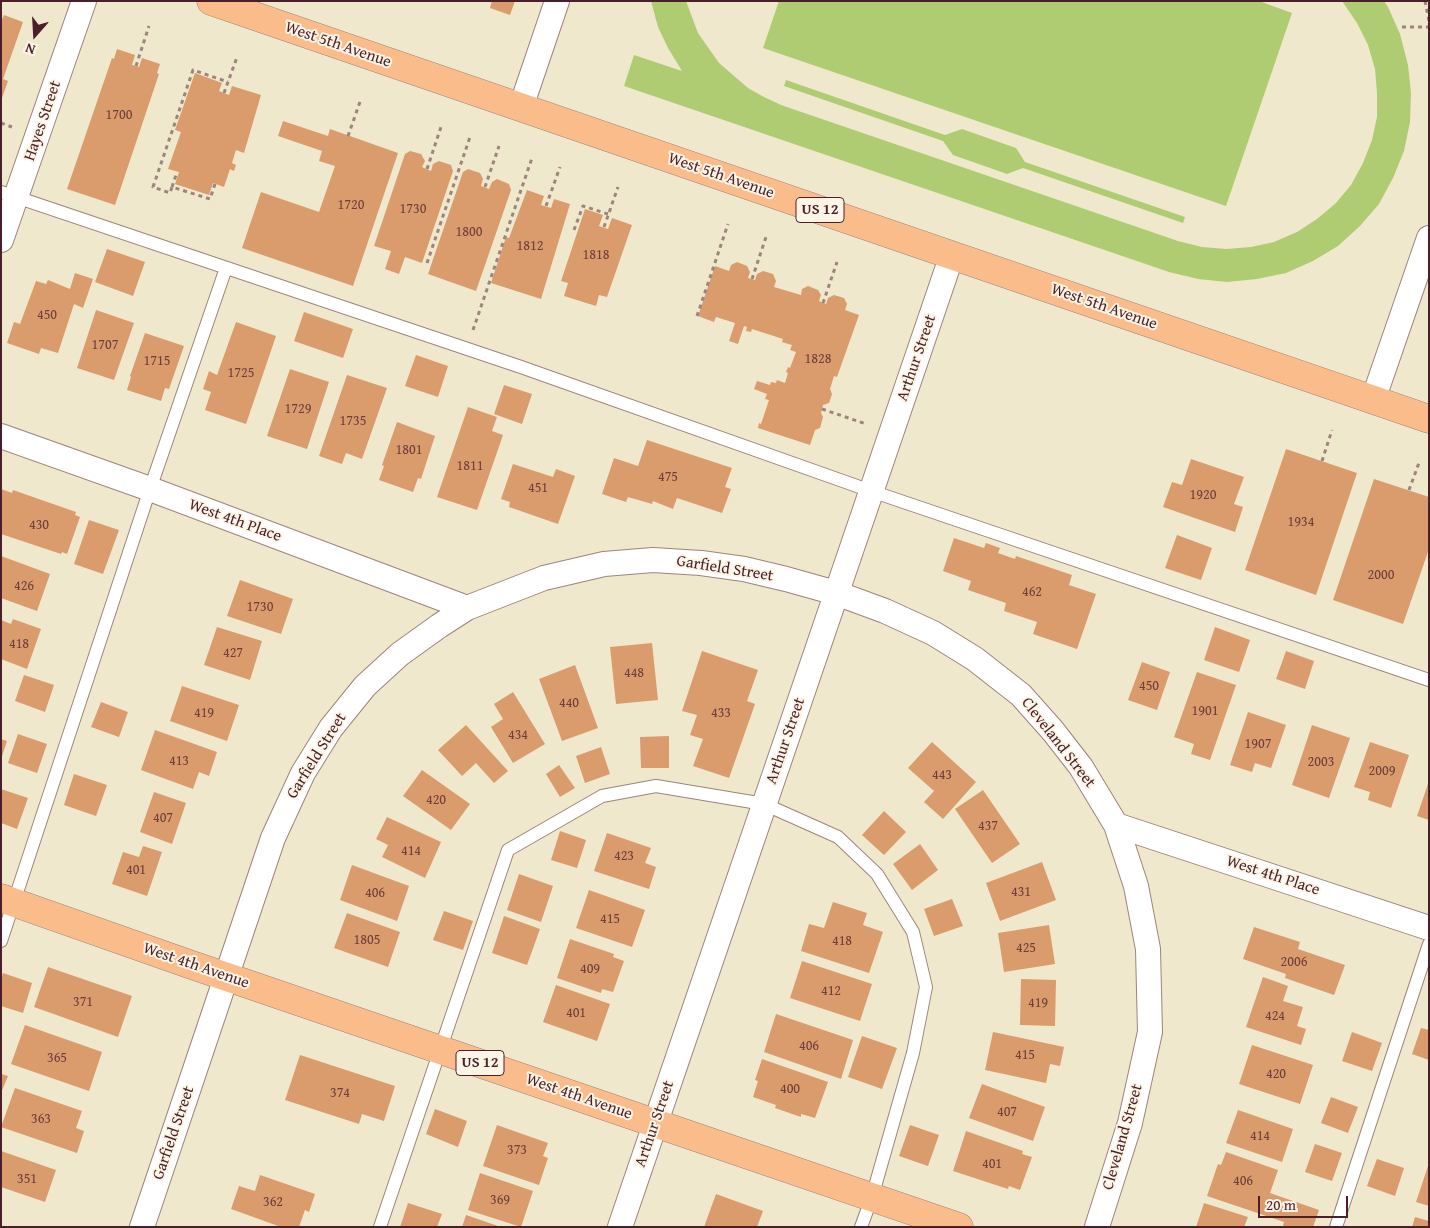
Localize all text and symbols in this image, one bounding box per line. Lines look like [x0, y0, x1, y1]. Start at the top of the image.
north arrow [10, 10, 60, 60]
street label: West 5th Avenue [282, 18, 394, 72]
text: N [22, 38, 38, 60]
street label: Hayes Street [20, 78, 66, 164]
house number: 1700 [106, 107, 132, 123]
street label: West 5th Avenue [665, 149, 777, 203]
house number: 1720 [338, 197, 364, 213]
road number: US 12 [796, 198, 844, 222]
house number: 1730 [400, 201, 426, 217]
house number: 1800 [456, 224, 482, 240]
house number: 1812 [517, 238, 543, 254]
house number: 1818 [583, 247, 609, 263]
street label: West 5th Avenue [1048, 280, 1160, 334]
house number: 450 [37, 307, 57, 323]
street label: Arthur Street [893, 312, 941, 404]
house number: 1707 [92, 337, 118, 353]
house number: 1828 [805, 351, 831, 367]
house number: 1715 [144, 353, 170, 369]
house number: 1725 [228, 365, 254, 381]
house number: 1729 [285, 401, 311, 417]
house number: 1735 [340, 413, 366, 429]
house number: 1801 [396, 442, 422, 458]
house number: 1811 [457, 458, 483, 474]
house number: 475 [658, 469, 678, 485]
house number: 451 [528, 480, 548, 496]
house number: 1920 [1190, 487, 1216, 503]
street label: West 4th Place [186, 495, 284, 547]
house number: 1934 [1288, 514, 1314, 530]
house number: 430 [29, 517, 49, 533]
street label: Garfield Street [675, 552, 775, 586]
house number: 2000 [1368, 567, 1394, 583]
house number: 426 [14, 578, 34, 594]
house number: 462 [1022, 584, 1042, 600]
house number: 1730 [247, 599, 273, 615]
house number: 418 [9, 636, 29, 652]
house number: 427 [223, 645, 243, 661]
house number: 448 [624, 665, 644, 681]
house number: 450 [1139, 678, 1159, 694]
street label: Cleveland Street [1017, 694, 1099, 792]
house number: 440 [559, 695, 579, 711]
street label: Arthur Street [762, 695, 810, 787]
house number: 1901 [1192, 703, 1218, 719]
house number: 419 [194, 705, 214, 721]
house number: 433 [711, 705, 731, 721]
street label: Garfield Street [283, 709, 351, 803]
house number: 434 [508, 727, 528, 743]
house number: 1907 [1245, 736, 1271, 752]
house number: 413 [169, 753, 189, 769]
house number: 2003 [1308, 754, 1334, 770]
house number: 2009 [1369, 763, 1395, 779]
house number: 443 [932, 767, 952, 783]
house number: 420 [426, 792, 446, 808]
house number: 407 [153, 810, 173, 826]
house number: 437 [978, 818, 998, 834]
house number: 414 [401, 843, 421, 859]
house number: 423 [614, 848, 634, 864]
street label: West 4th Place [1224, 852, 1322, 900]
house number: 401 [126, 862, 146, 878]
house number: 431 [1011, 884, 1031, 900]
house number: 406 [365, 885, 385, 901]
house number: 415 [600, 911, 620, 927]
house number: 1805 [354, 932, 380, 948]
house number: 418 [832, 933, 852, 949]
street label: West 4th Avenue [140, 939, 252, 993]
house number: 425 [1016, 940, 1036, 956]
house number: 2006 [1281, 954, 1307, 970]
house number: 409 [580, 961, 600, 977]
house number: 412 [821, 983, 841, 999]
house number: 371 [73, 994, 93, 1010]
house number: 419 [1028, 995, 1048, 1011]
house number: 401 [566, 1005, 586, 1021]
house number: 424 [1265, 1008, 1285, 1024]
house number: 406 [799, 1038, 819, 1054]
house number: 415 [1015, 1047, 1035, 1063]
house number: 365 [47, 1050, 67, 1066]
road number: US 12 [456, 1050, 504, 1076]
house number: 420 [1266, 1066, 1286, 1082]
street label: West 4th Avenue [523, 1070, 635, 1124]
street label: Arthur Street [631, 1078, 679, 1170]
house number: 400 [780, 1081, 800, 1097]
street label: Cleveland Street [1099, 1082, 1147, 1192]
street label: Garfield Street [149, 1084, 199, 1182]
house number: 374 [330, 1085, 350, 1101]
house number: 407 [997, 1104, 1017, 1120]
house number: 363 [31, 1111, 51, 1127]
house number: 414 [1250, 1128, 1270, 1144]
house number: 373 [507, 1142, 527, 1158]
house number: 401 [982, 1156, 1002, 1172]
house number: 351 [17, 1171, 37, 1187]
house number: 406 [1233, 1173, 1253, 1189]
scale bar [1260, 1186, 1350, 1218]
house number: 369 [490, 1192, 510, 1208]
house number: 362 [263, 1194, 283, 1210]
text: 20 m [1266, 1194, 1296, 1215]

